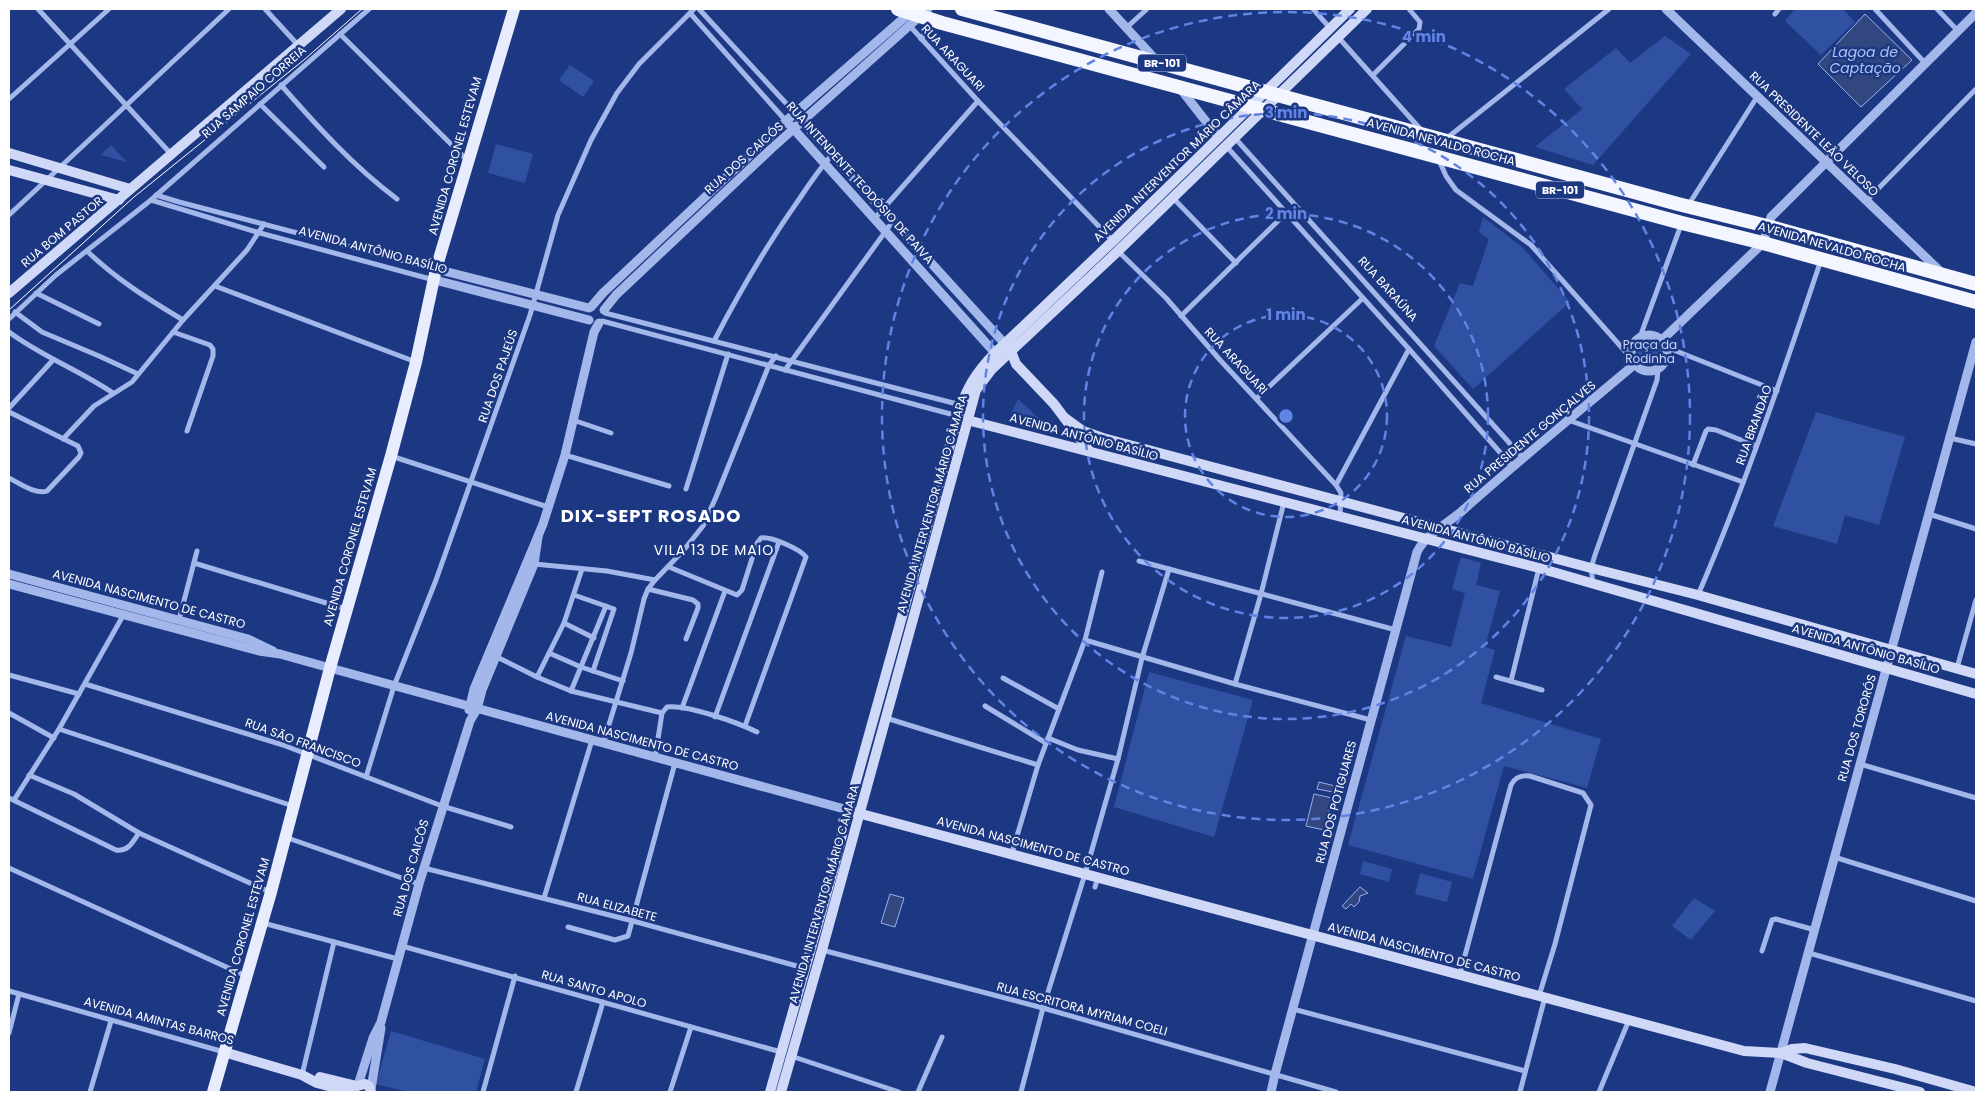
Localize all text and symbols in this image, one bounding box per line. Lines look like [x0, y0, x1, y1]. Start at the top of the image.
street label: RUA ARAGUARI [918, 20, 989, 95]
text: 4 min [1402, 26, 1446, 47]
street label: RUA SAMPAIO CORREIA [198, 41, 310, 142]
water label: Lagoa de Captação [1829, 42, 1901, 78]
road number: BR-101 [1138, 54, 1186, 72]
street label: RUA PRESIDENTE LEÃO VELOSO [1746, 67, 1883, 200]
street label: AVENIDA CORONEL ESTEVAM [424, 75, 485, 237]
street label: AVENIDA INTERVENTOR MÁRIO CÂMARA [1089, 76, 1264, 245]
street label: RUA INTENDENTE TEODÓSIO DE PAIVA [783, 98, 938, 267]
text: 3 min [1265, 102, 1307, 123]
street label: AVENIDA NEVALDO ROCHA [1365, 114, 1517, 170]
street label: RUA DOS CAICÓS [700, 118, 787, 198]
road number: BR-101 [1536, 182, 1584, 198]
street label: RUA BOM PASTOR [17, 192, 106, 271]
text: 2 min [1265, 203, 1307, 224]
street label: AVENIDA NEVALDO ROCHA [1756, 217, 1908, 276]
street label: AVENIDA ANTÔNIO BASÍLIO [297, 222, 449, 278]
street label: RUA BARAÚNA [1355, 252, 1422, 325]
text: 1 min [1266, 304, 1306, 325]
street label: RUA ARAGUARI [1201, 323, 1272, 398]
street label: RUA DOS PAJEÚS [474, 327, 521, 425]
park label: Praça da Rodinha [1623, 336, 1677, 367]
street label: RUA PRESIDENTE GONÇALVES [1460, 376, 1599, 497]
street label: RUA BRANDÂO [1731, 383, 1776, 467]
street label: AVENIDA INTERVENTOR MÁRIO CÂMARA [892, 393, 971, 615]
centre of rings [1277, 407, 1295, 425]
street label: AVENIDA ANTÔNIO BASÍLIO [1008, 409, 1160, 465]
street label: AVENIDA CORONEL ESTEVAM [319, 466, 380, 628]
district label: DIX-SEPT ROSADO [561, 503, 741, 528]
street label: AVENIDA ANTÔNIO BASÍLIO [1400, 511, 1552, 567]
district label: VILA 13 DE MAIO [654, 540, 774, 560]
street label: AVENIDA NASCIMENTO DE CASTRO [51, 565, 247, 632]
street label: AVENIDA ANTÔNIO BASÍLIO [1790, 619, 1942, 678]
street label: RUA DOS TORORÓS [1833, 672, 1880, 784]
street label: AVENIDA NASCIMENTO DE CASTRO [544, 707, 740, 774]
street label: RUA SÃO FRANCISCO [243, 714, 364, 771]
street label: RUA DOS POTIGUARES [1311, 738, 1360, 865]
street label: AVENIDA INTERVENTOR MÁRIO CÂMARA [784, 783, 863, 1005]
street label: AVENIDA NASCIMENTO DE CASTRO [935, 812, 1131, 879]
street label: RUA DOS CAICÓS [388, 817, 433, 919]
street label: AVENIDA CORONEL ESTEVAM [212, 856, 273, 1018]
street label: RUA ELIZABETE [575, 888, 659, 925]
street label: AVENIDA NASCIMENTO DE CASTRO [1326, 918, 1522, 985]
street label: RUA SANTO APOLO [540, 965, 649, 1012]
street label: RUA ESCRITORA MYRIAM COELI [995, 978, 1169, 1040]
street label: AVENIDA AMINTAS BARROS [82, 992, 236, 1049]

